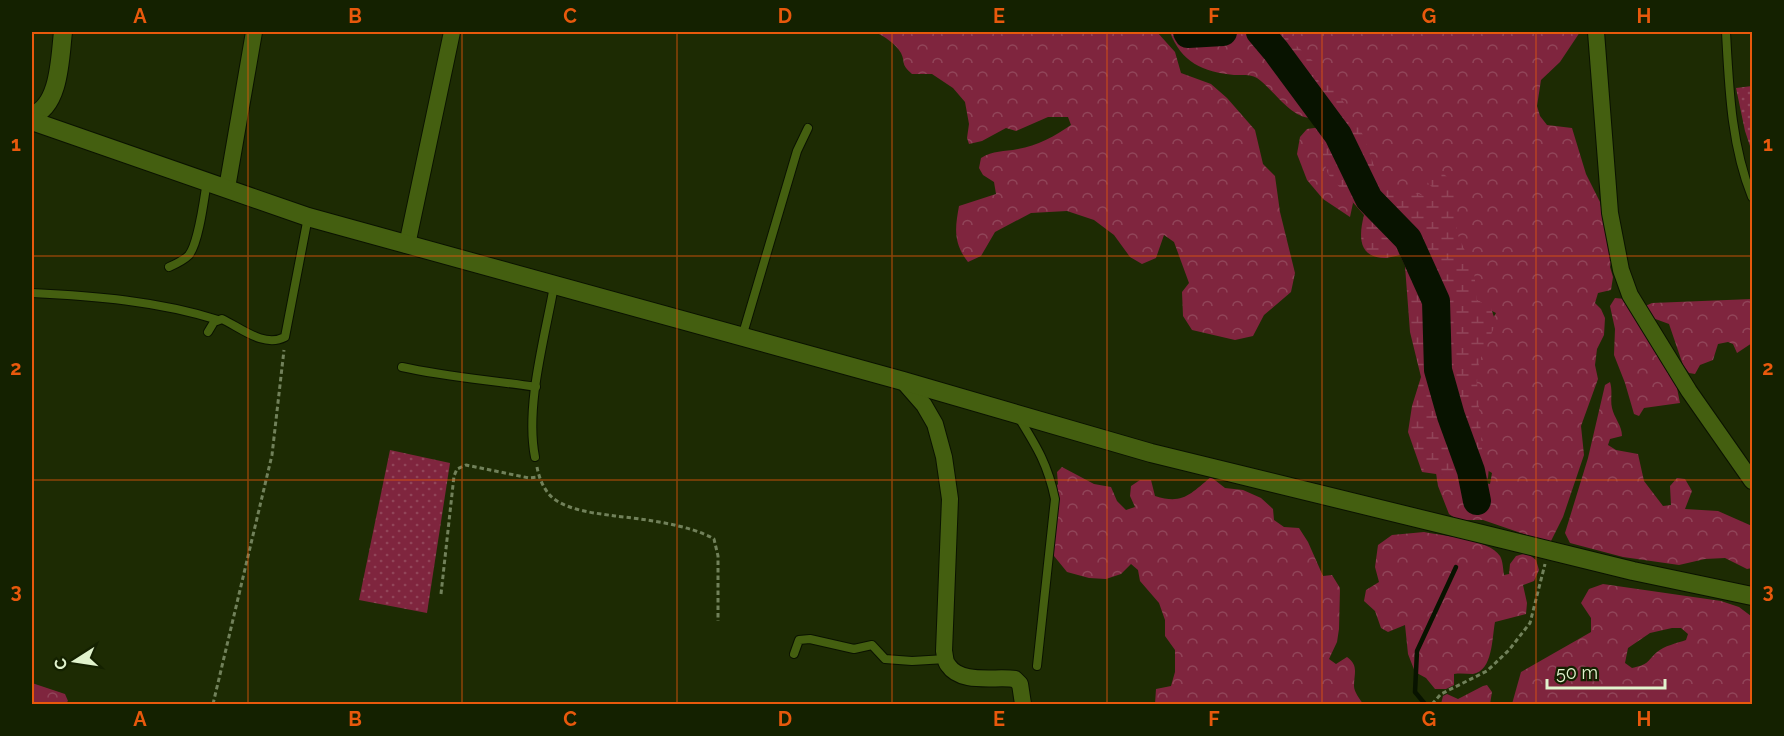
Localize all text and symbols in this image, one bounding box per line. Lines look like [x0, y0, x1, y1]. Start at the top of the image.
text: A [133, 4, 147, 28]
text: B [348, 4, 362, 28]
text: C [563, 4, 577, 28]
text: D [778, 4, 792, 28]
text: E [993, 4, 1005, 28]
text: F [1208, 4, 1220, 28]
text: G [1422, 4, 1436, 28]
text: H [1637, 4, 1651, 28]
text: 1 [11, 132, 21, 156]
text: 1 [1763, 132, 1773, 156]
text: 2 [10, 356, 22, 380]
text: 2 [1762, 356, 1774, 380]
text: 3 [10, 579, 22, 603]
text: 3 [1762, 579, 1774, 603]
north arrow [45, 631, 105, 691]
scale bar [1547, 652, 1666, 690]
text: С [50, 657, 71, 671]
text: 50 m [1556, 662, 1598, 683]
text: A [133, 707, 147, 731]
text: B [348, 707, 362, 731]
text: C [563, 707, 577, 731]
text: D [778, 707, 792, 731]
text: E [993, 707, 1005, 731]
text: F [1208, 707, 1220, 731]
text: G [1422, 707, 1436, 731]
text: H [1637, 707, 1651, 731]

